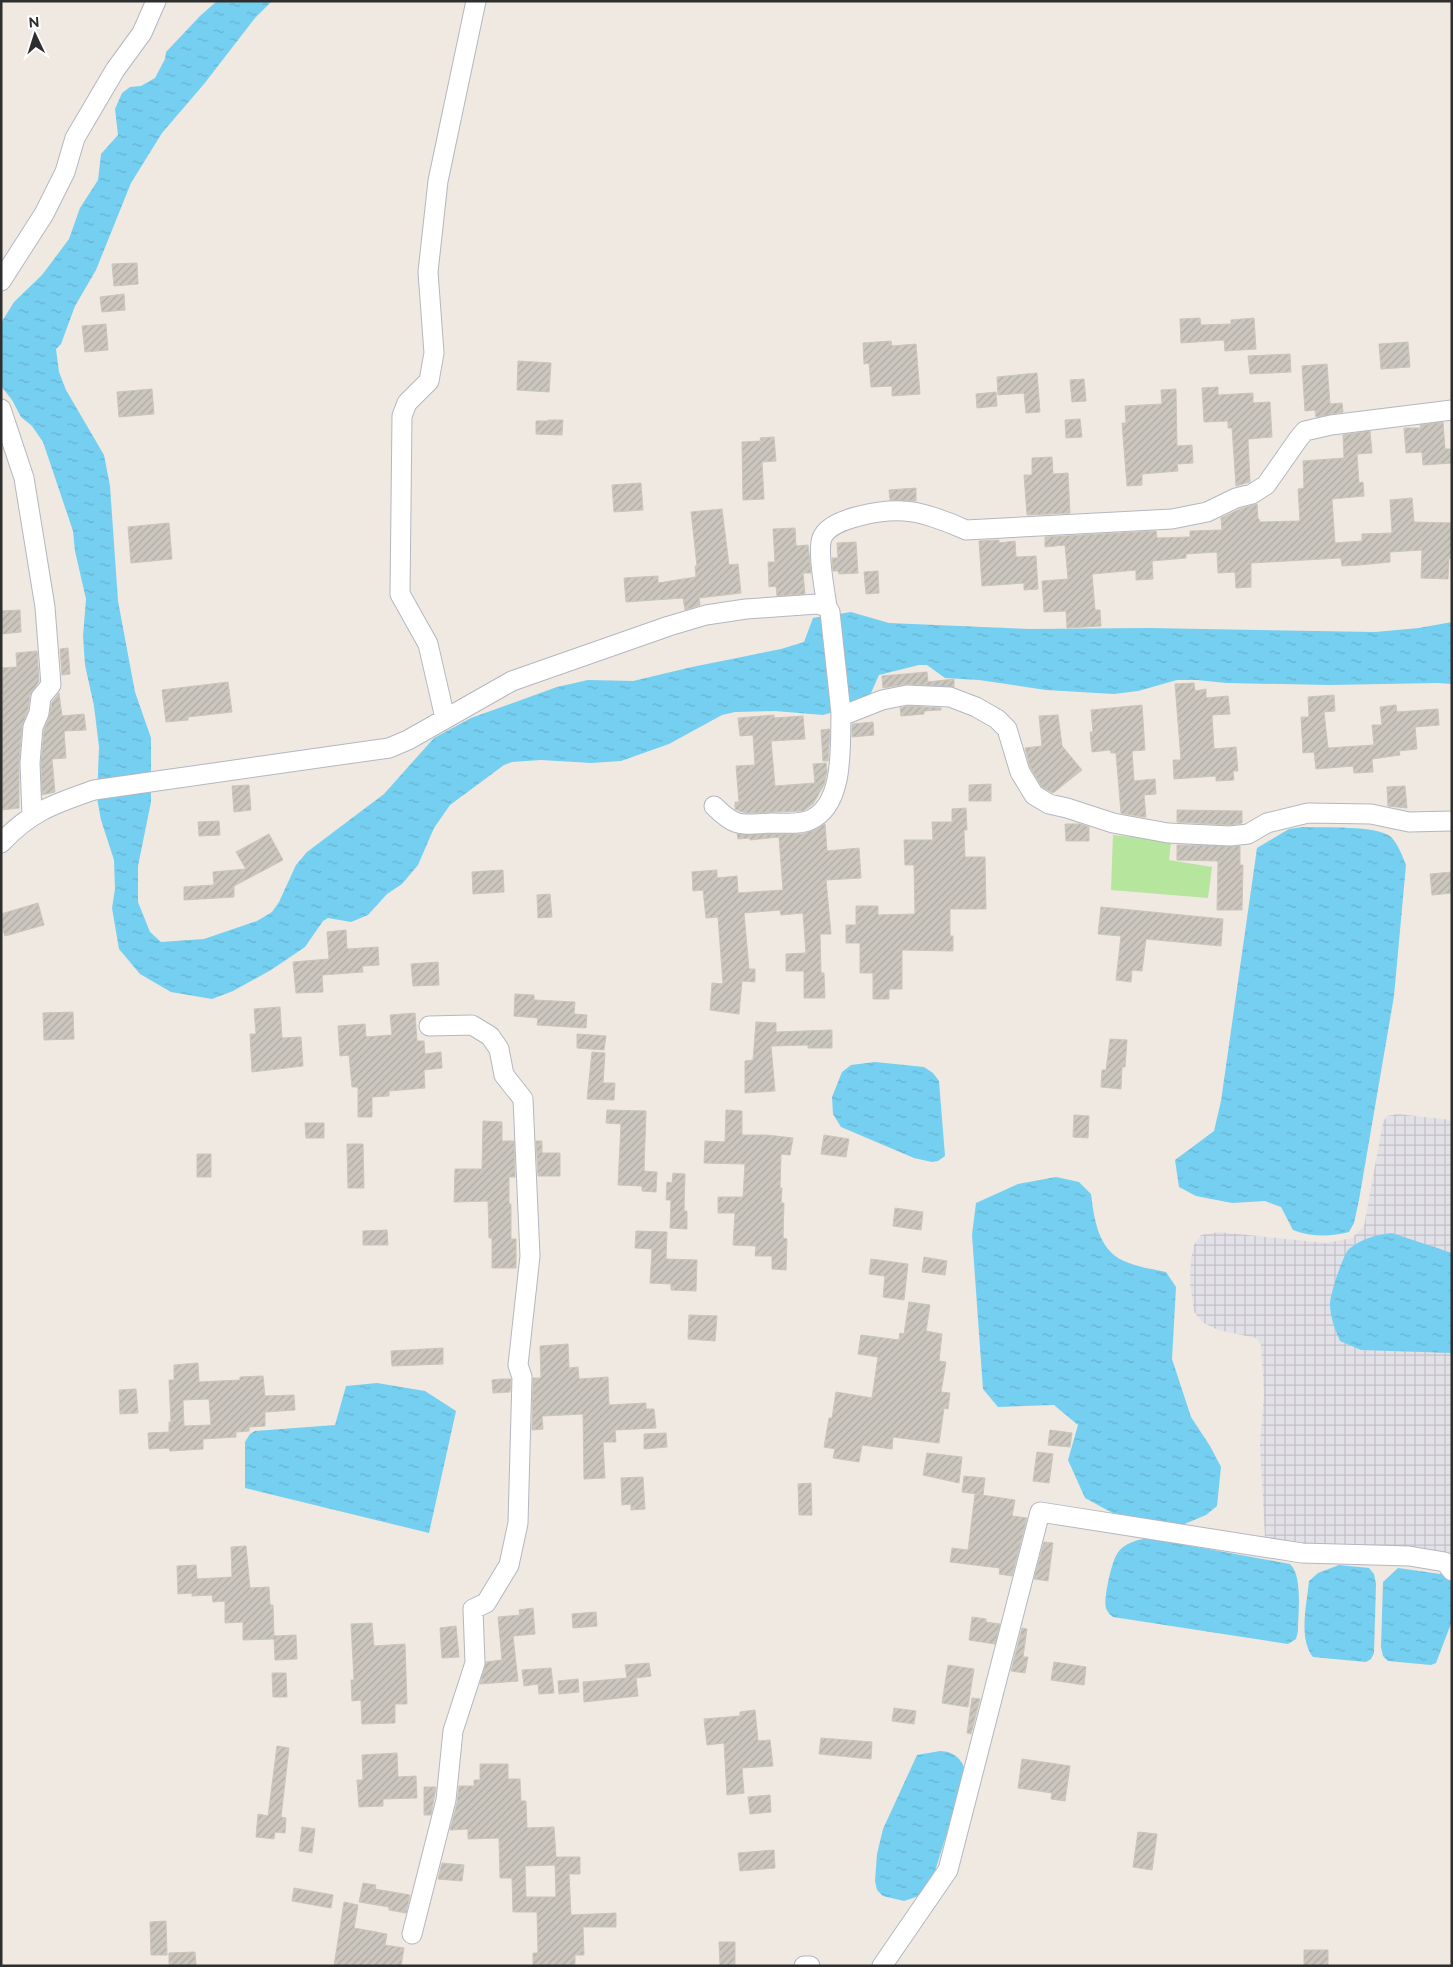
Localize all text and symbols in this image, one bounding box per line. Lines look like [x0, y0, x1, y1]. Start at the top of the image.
north arrow [10, 10, 60, 60]
text: N [28, 14, 40, 30]

